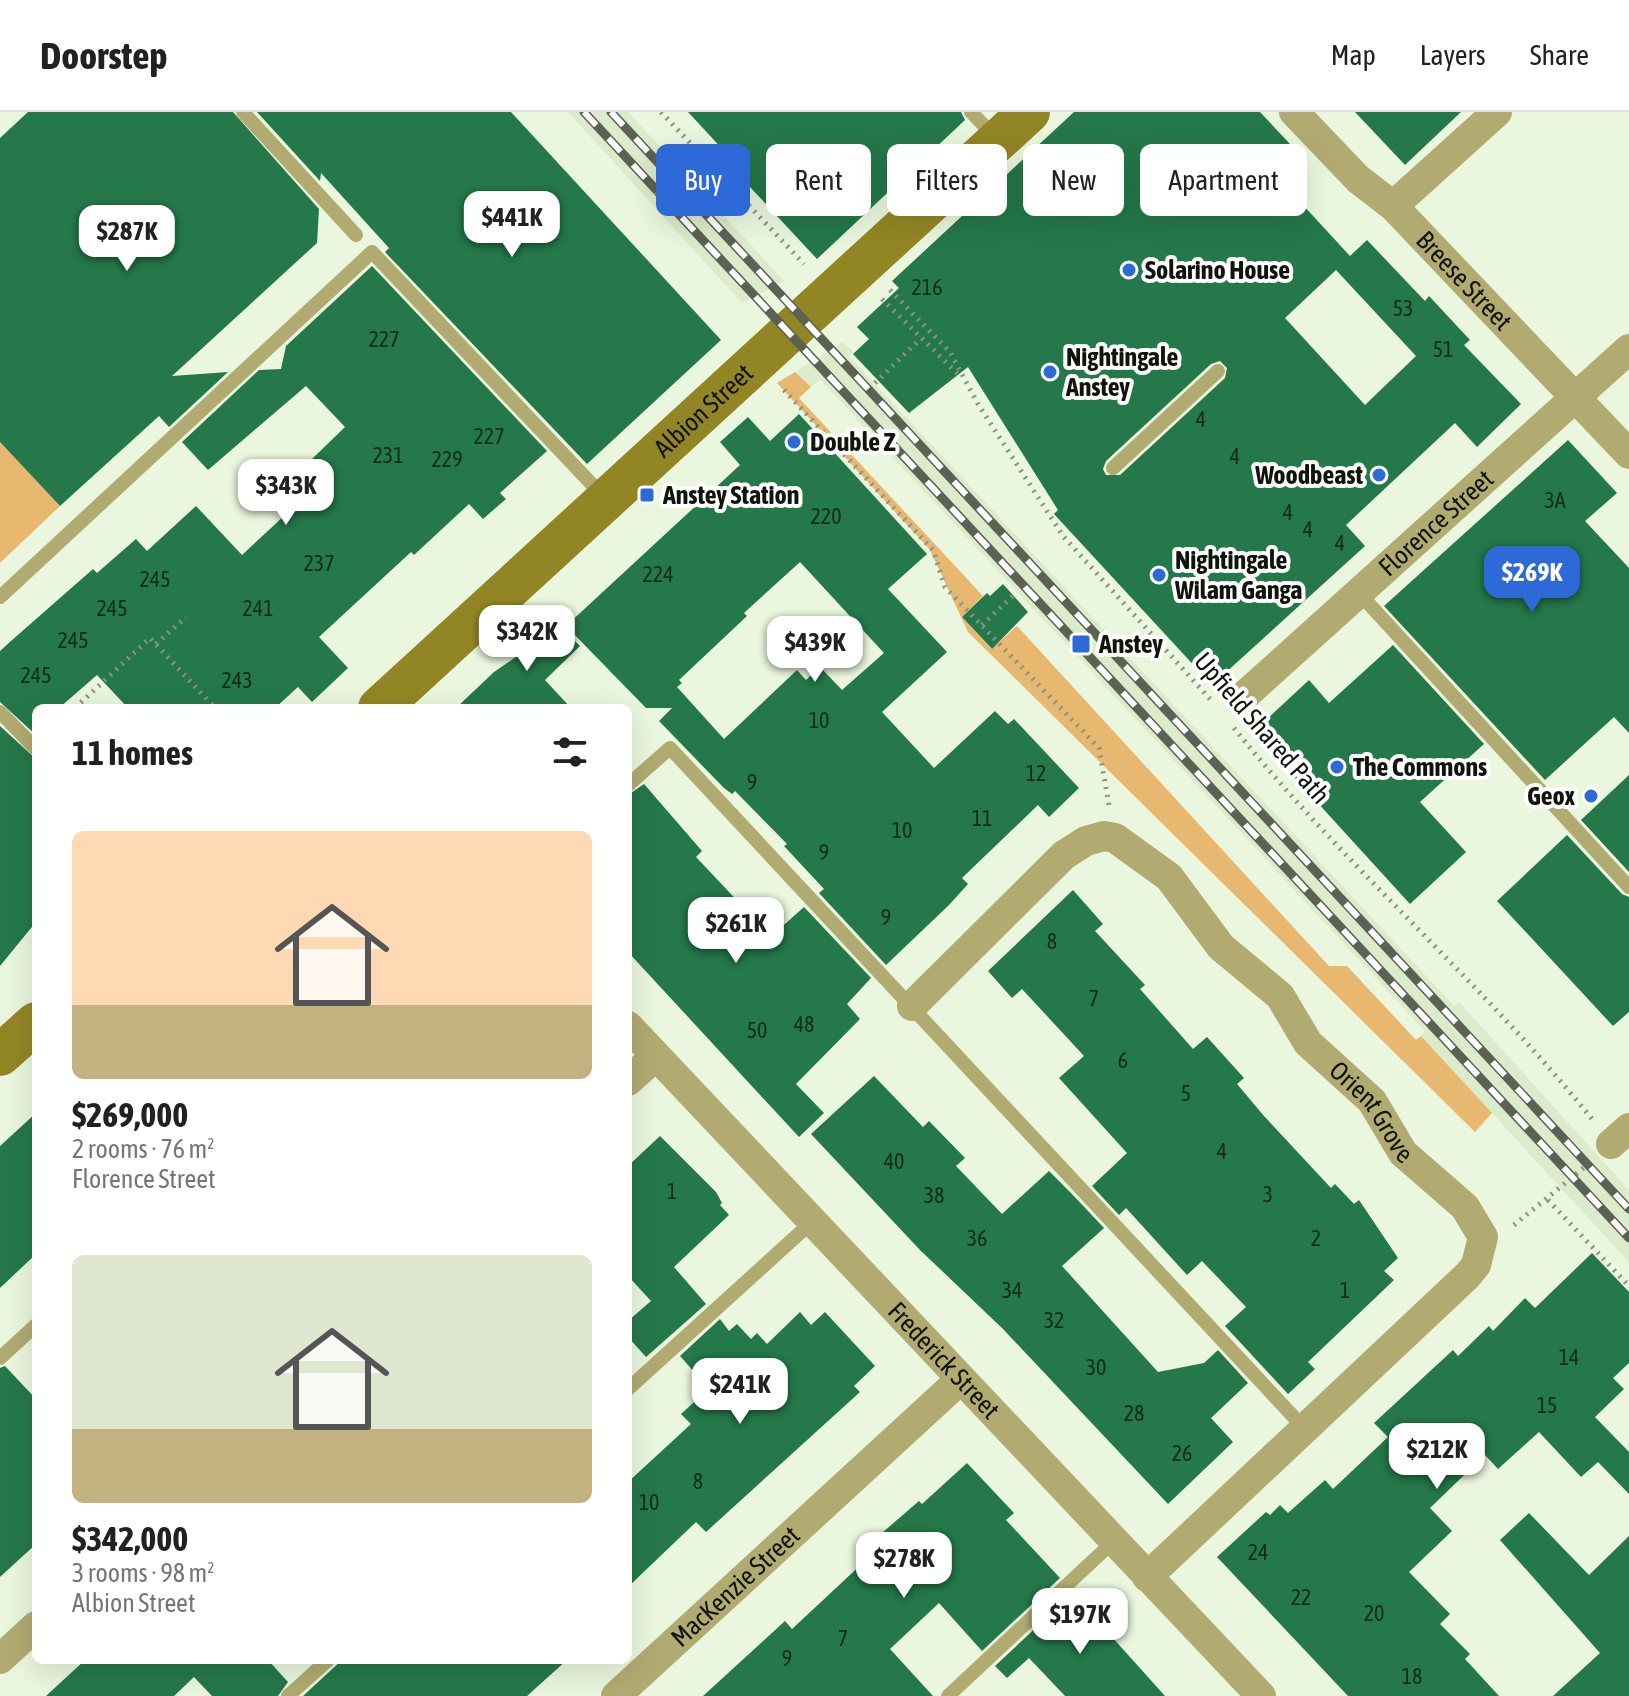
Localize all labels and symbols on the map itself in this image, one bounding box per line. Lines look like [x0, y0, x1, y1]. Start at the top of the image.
pin: $441K [456, 191, 568, 259]
pin: $287K [71, 205, 183, 273]
street label: Breese Street [1410, 225, 1518, 336]
place label: Solarino House [1145, 255, 1290, 285]
marker: Solarino House [1120, 261, 1138, 279]
house number: 216 [911, 274, 943, 300]
house number: 53 [1393, 295, 1413, 321]
house number: 227 [368, 326, 400, 352]
house number: 51 [1433, 336, 1453, 362]
place label: Nightingale Anstey [1065, 342, 1179, 402]
street label: Albion Street [648, 358, 759, 463]
marker: Nightingale Anstey [1041, 363, 1059, 381]
house number: 4 [1196, 406, 1206, 432]
house number: 227 [473, 423, 505, 449]
place label: Double Z [810, 427, 896, 457]
marker: Double Z [785, 433, 803, 451]
house number: 231 [372, 442, 404, 468]
house number: 4 [1230, 443, 1240, 469]
house number: 229 [431, 446, 463, 472]
pin: $343K [230, 459, 342, 527]
place label: Woodbeast [1254, 460, 1364, 490]
street label: Florence Street [1373, 464, 1499, 582]
marker: Woodbeast [1370, 466, 1388, 484]
place label: Anstey Station [662, 480, 799, 510]
marker: Anstey Station [638, 486, 656, 504]
house number: 3A [1544, 487, 1566, 513]
house number: 4 [1283, 499, 1293, 525]
house number: 220 [810, 503, 842, 529]
house number: 4 [1303, 516, 1313, 542]
house number: 4 [1335, 530, 1345, 556]
place label: Nightingale Wilam Ganga [1174, 545, 1302, 605]
pin: $269K [1476, 546, 1588, 614]
house number: 237 [303, 550, 335, 576]
house number: 224 [642, 561, 674, 587]
house number: 245 [139, 566, 171, 592]
marker: Nightingale Wilam Ganga [1150, 566, 1168, 584]
house number: 245 [96, 595, 128, 621]
house number: 241 [242, 595, 274, 621]
pin: $342K [471, 605, 583, 673]
pin: $439K [759, 616, 871, 684]
house number: 245 [57, 627, 89, 653]
place label: Anstey [1098, 629, 1163, 659]
marker: Anstey [1070, 633, 1092, 655]
street label: Upfield Shared Path [1188, 646, 1336, 810]
house number: 245 [20, 662, 52, 688]
house number: 243 [221, 667, 253, 693]
house number: 10 [809, 707, 829, 733]
place label: The Commons [1353, 752, 1487, 782]
marker: The Commons [1328, 758, 1346, 776]
house number: 12 [1026, 760, 1046, 786]
house number: 9 [747, 769, 757, 795]
place label: Geox [1527, 781, 1575, 811]
marker: Geox [1582, 787, 1600, 805]
house number: 11 [972, 805, 992, 831]
house number: 10 [892, 817, 912, 843]
house number: 9 [819, 839, 829, 865]
pin: $261K [680, 897, 792, 965]
house number: 9 [881, 904, 891, 930]
house number: 8 [1047, 928, 1057, 954]
house number: 7 [1089, 985, 1099, 1011]
house number: 48 [794, 1011, 814, 1037]
house number: 50 [747, 1017, 767, 1043]
house number: 6 [1118, 1047, 1128, 1073]
street label: Orient Grove [1324, 1055, 1419, 1169]
house number: 5 [1181, 1080, 1191, 1106]
house number: 4 [1217, 1138, 1227, 1164]
house number: 40 [884, 1148, 904, 1174]
house number: 1 [667, 1178, 677, 1204]
house number: 3 [1263, 1181, 1273, 1207]
house number: 38 [924, 1182, 944, 1208]
house number: 36 [967, 1225, 987, 1251]
house number: 2 [1311, 1225, 1321, 1251]
house number: 34 [1002, 1277, 1022, 1303]
house number: 1 [1340, 1277, 1350, 1303]
street label: Frederick Street [882, 1296, 1006, 1425]
house number: 32 [1044, 1307, 1064, 1333]
house number: 14 [1559, 1344, 1579, 1370]
house number: 30 [1086, 1354, 1106, 1380]
pin: $241K [684, 1358, 796, 1426]
house number: 15 [1537, 1392, 1557, 1418]
house number: 28 [1124, 1400, 1144, 1426]
pin: $212K [1381, 1423, 1493, 1491]
house number: 26 [1172, 1440, 1192, 1466]
house number: 8 [693, 1468, 703, 1494]
house number: 10 [639, 1489, 659, 1515]
street label: MacKenzie Street [665, 1520, 806, 1653]
pin: $278K [848, 1532, 960, 1600]
house number: 24 [1248, 1539, 1268, 1565]
house number: 22 [1291, 1584, 1311, 1610]
pin: $197K [1024, 1588, 1136, 1656]
house number: 20 [1364, 1600, 1384, 1626]
house number: 7 [838, 1625, 848, 1651]
house number: 9 [782, 1645, 792, 1671]
house number: 18 [1402, 1663, 1422, 1689]

